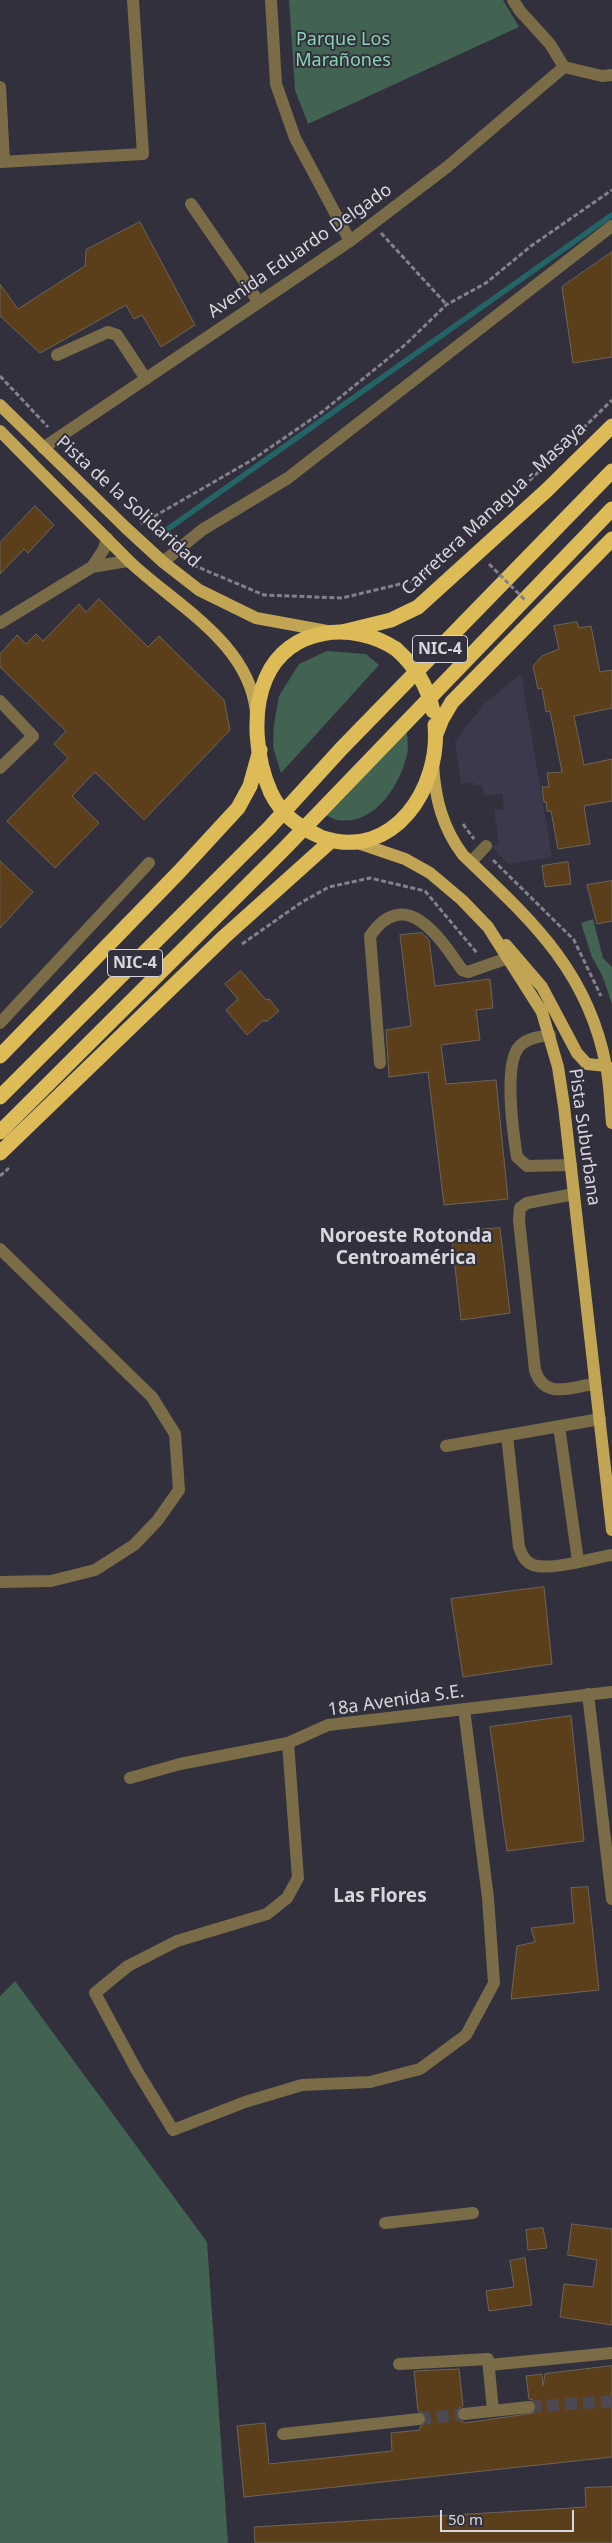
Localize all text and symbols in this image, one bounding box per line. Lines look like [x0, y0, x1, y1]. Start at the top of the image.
park label: Parque Los Marañones [295, 29, 391, 72]
street label: Avenida Eduardo Delgado [204, 179, 396, 323]
street label: Carretera Managua - Masaya [397, 418, 591, 600]
street label: Pista de la Solidaridad [52, 432, 204, 572]
road number: NIC-4 [412, 636, 468, 662]
road number: NIC-4 [108, 950, 162, 976]
street label: Pista Suburbana [564, 1067, 604, 1207]
district label: Noroeste Rotonda Centroamérica [320, 1226, 492, 1270]
street label: 18a Avenida S.E. [327, 1681, 465, 1721]
district label: Las Flores [333, 1886, 427, 1908]
scale bar [442, 2500, 576, 2532]
text: 50 m [448, 2509, 483, 2529]

